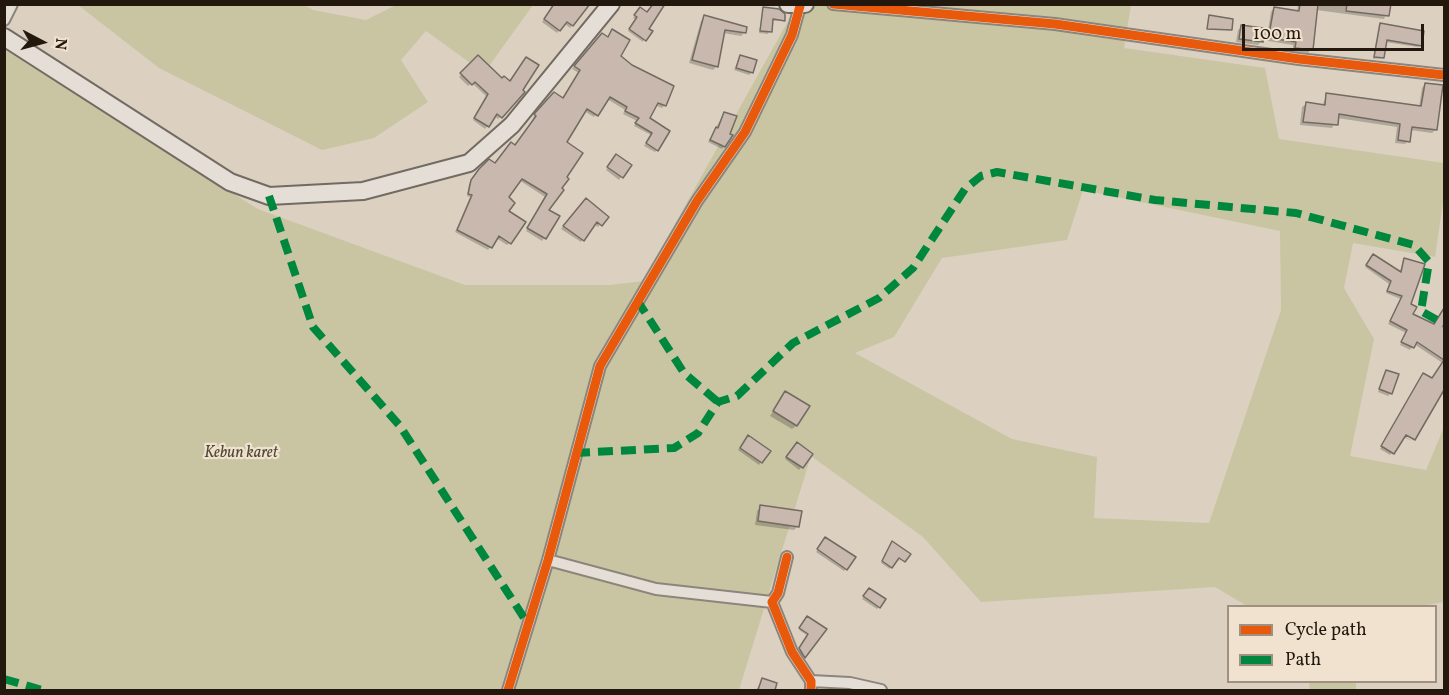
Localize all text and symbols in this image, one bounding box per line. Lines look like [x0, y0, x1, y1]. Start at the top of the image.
north arrow [12, 12, 72, 72]
scale bar [1245, 12, 1426, 50]
text: 100 m [1253, 22, 1302, 47]
text: N [48, 37, 71, 51]
park label: Kebun karet [204, 444, 278, 464]
legend [1227, 605, 1437, 683]
text: Cycle path [1285, 618, 1367, 643]
text: Path [1285, 648, 1321, 673]

